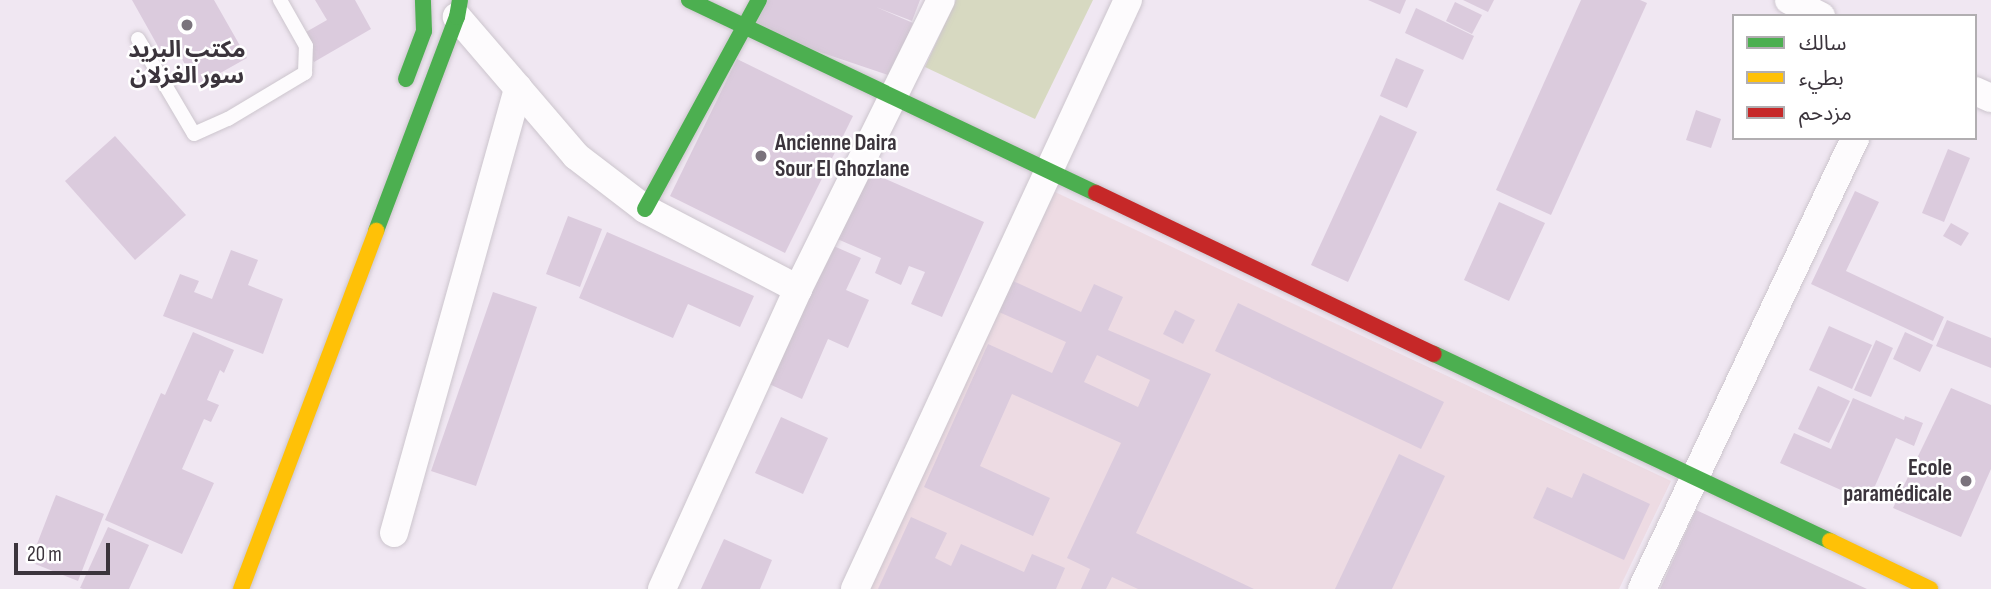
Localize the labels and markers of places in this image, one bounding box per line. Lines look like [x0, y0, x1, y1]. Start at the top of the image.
marker: مكتب البريد سور الغزلان [179, 17, 195, 33]
place label: مكتب البريد سور الغزلان [128, 36, 246, 90]
place label: Ancienne Daira Sour El Ghozlane [775, 129, 909, 183]
marker: Ancienne Daira Sour El Ghozlane [753, 148, 769, 164]
place label: Ecole paramédicale [1843, 454, 1952, 508]
marker: Ecole paramédicale [1958, 473, 1974, 489]

